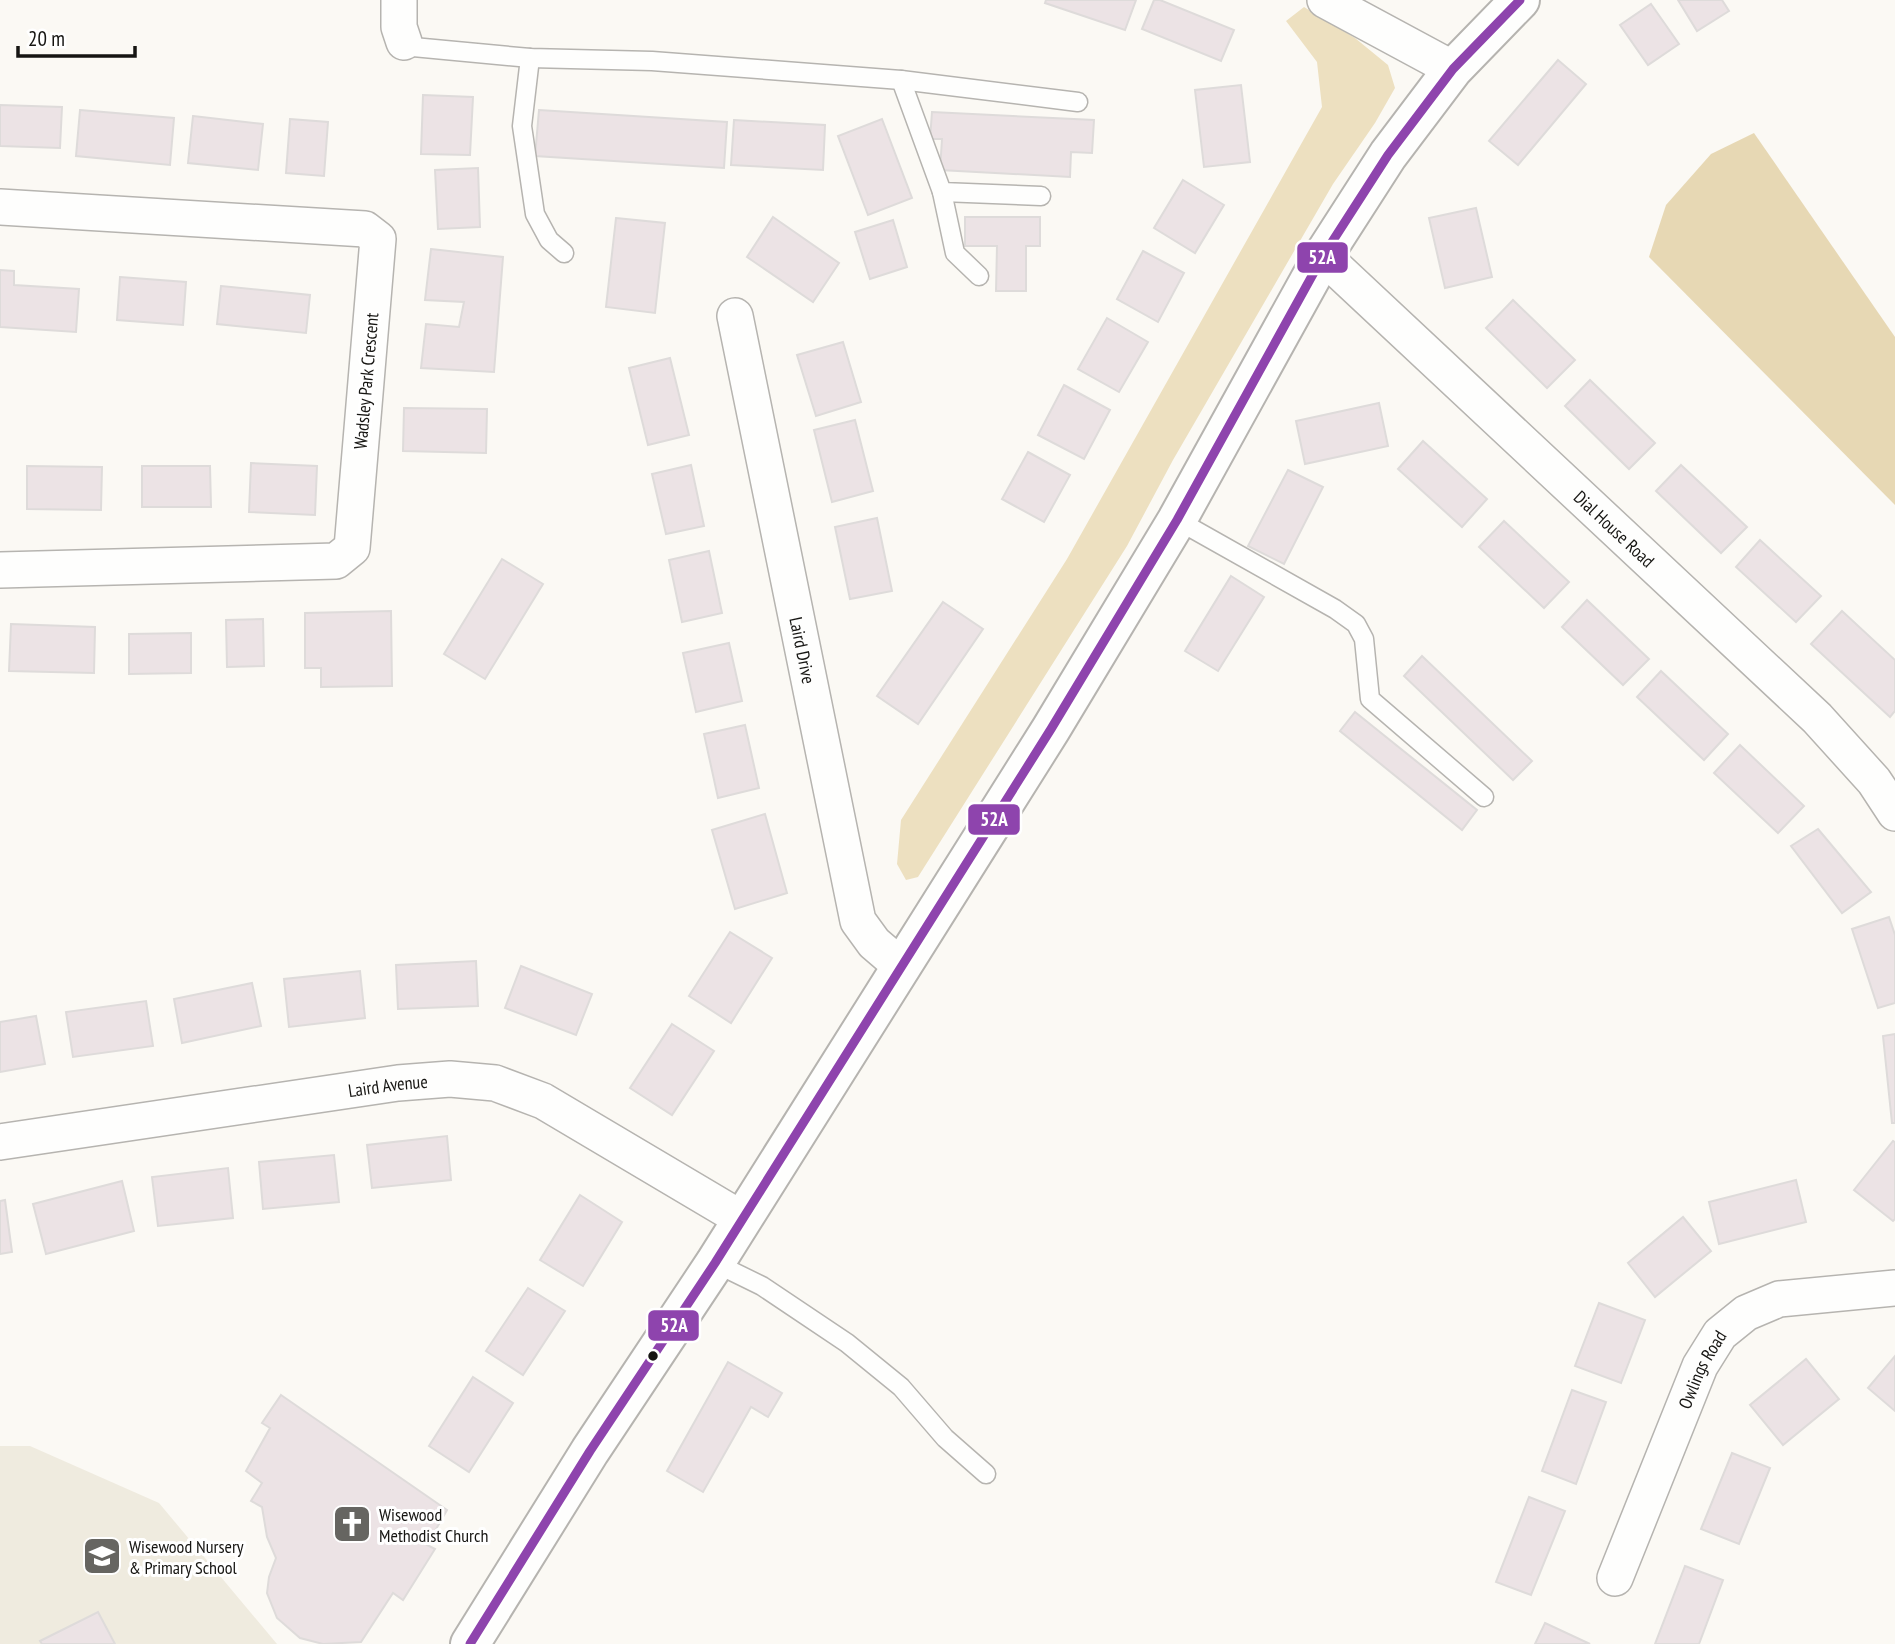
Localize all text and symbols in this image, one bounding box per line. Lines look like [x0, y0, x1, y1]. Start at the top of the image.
scale bar [18, 14, 135, 58]
text: 20 m [28, 25, 65, 52]
line badge: 52A [1296, 241, 1349, 274]
text: 52A [1308, 245, 1336, 269]
street label: Wadsley Park Crescent [349, 312, 383, 450]
street label: Dial House Road [1569, 485, 1659, 572]
street label: Laird Drive [785, 615, 821, 686]
line badge: 52A [967, 803, 1021, 836]
text: 52A [980, 807, 1008, 831]
street label: Laird Avenue [347, 1069, 428, 1102]
line badge: 52A [647, 1309, 700, 1342]
text: 52A [660, 1313, 688, 1337]
street label: Owlings Road [1673, 1326, 1731, 1412]
unlabelled marker [646, 1349, 660, 1363]
church icon: Wisewood Methodist Church [331, 1503, 373, 1545]
place label: Wisewood Methodist Church [379, 1503, 488, 1547]
school or university icon: Wisewood Nursery & Primary School [81, 1535, 123, 1577]
place label: Wisewood Nursery & Primary School [129, 1535, 244, 1579]

